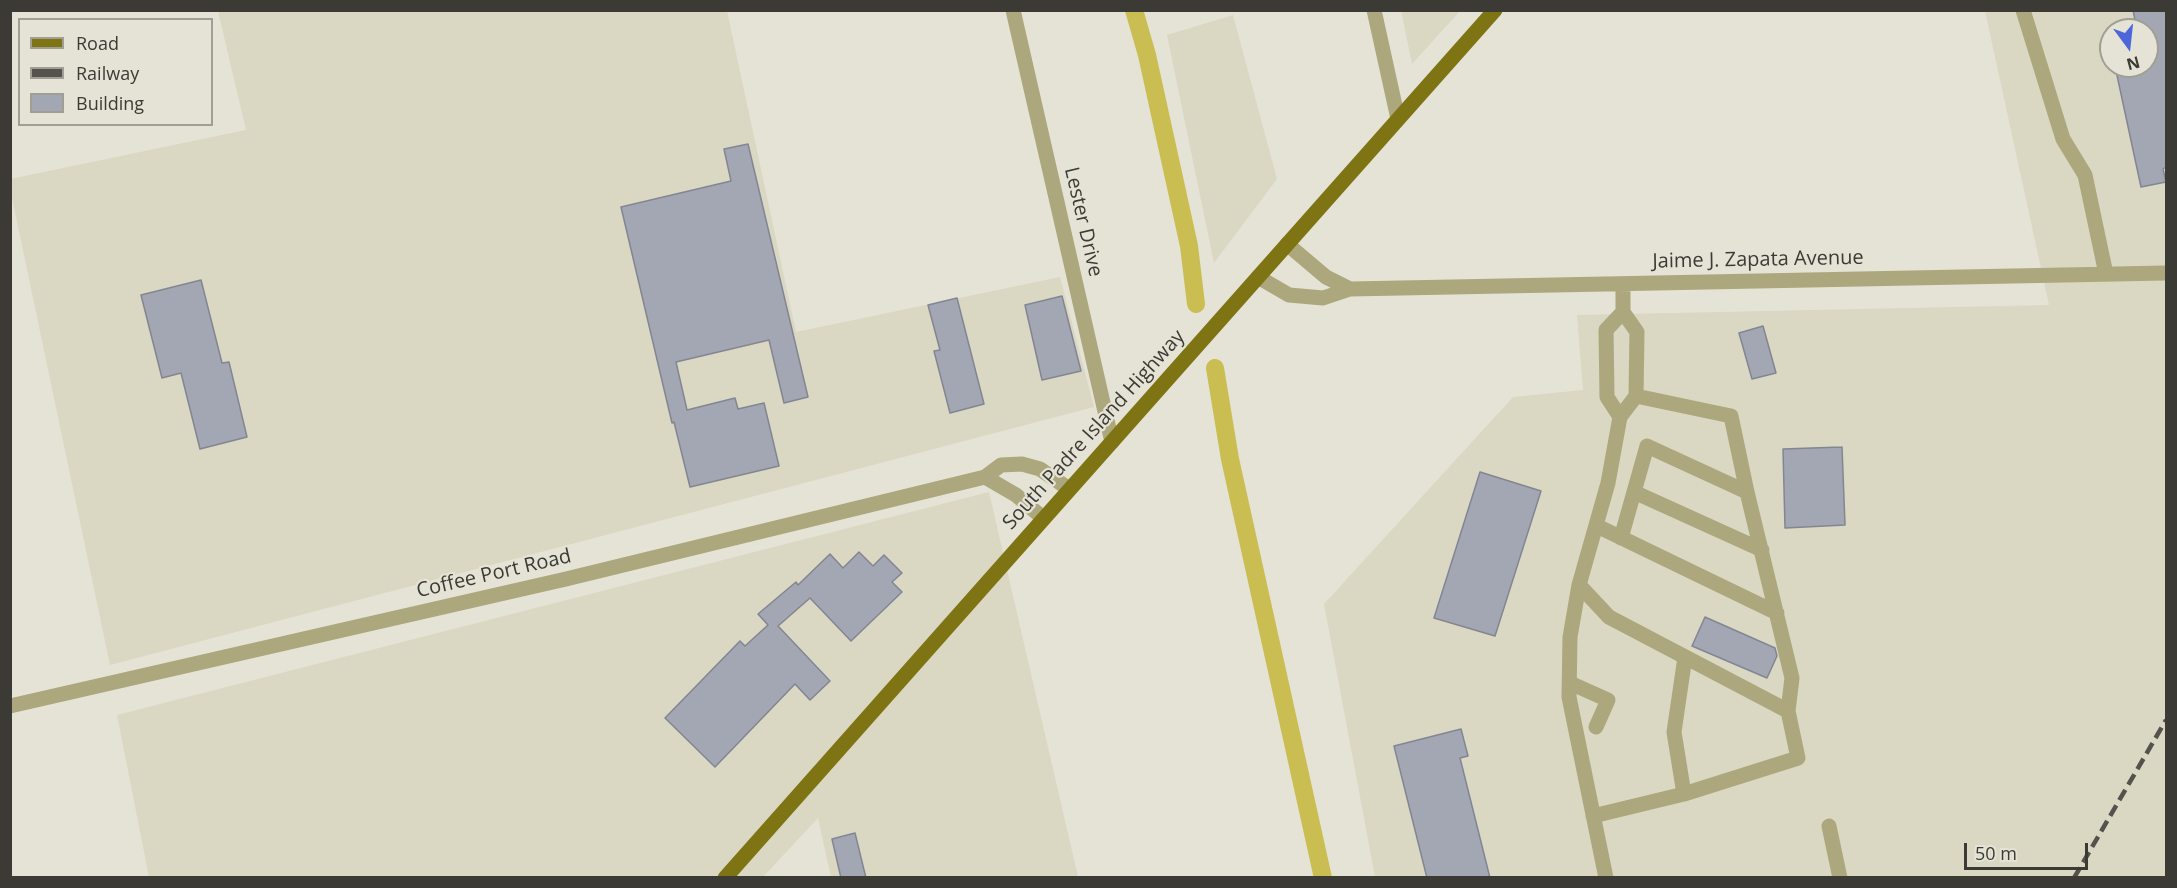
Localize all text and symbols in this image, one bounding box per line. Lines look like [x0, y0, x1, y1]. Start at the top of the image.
legend [18, 18, 213, 126]
north arrow [2099, 18, 2159, 78]
text: Road [76, 31, 119, 55]
text: N [2124, 51, 2142, 76]
text: Railway [76, 61, 139, 85]
text: Building [76, 91, 144, 115]
street label: Lester Drive [1059, 165, 1107, 279]
street label: Jaime J. Zapata Avenue [1652, 246, 1864, 274]
street label: South Padre Island Highway [998, 325, 1190, 535]
street label: Coffee Port Road [414, 545, 574, 603]
scale bar [1967, 831, 2092, 869]
text: 50 m [1975, 841, 2017, 865]

